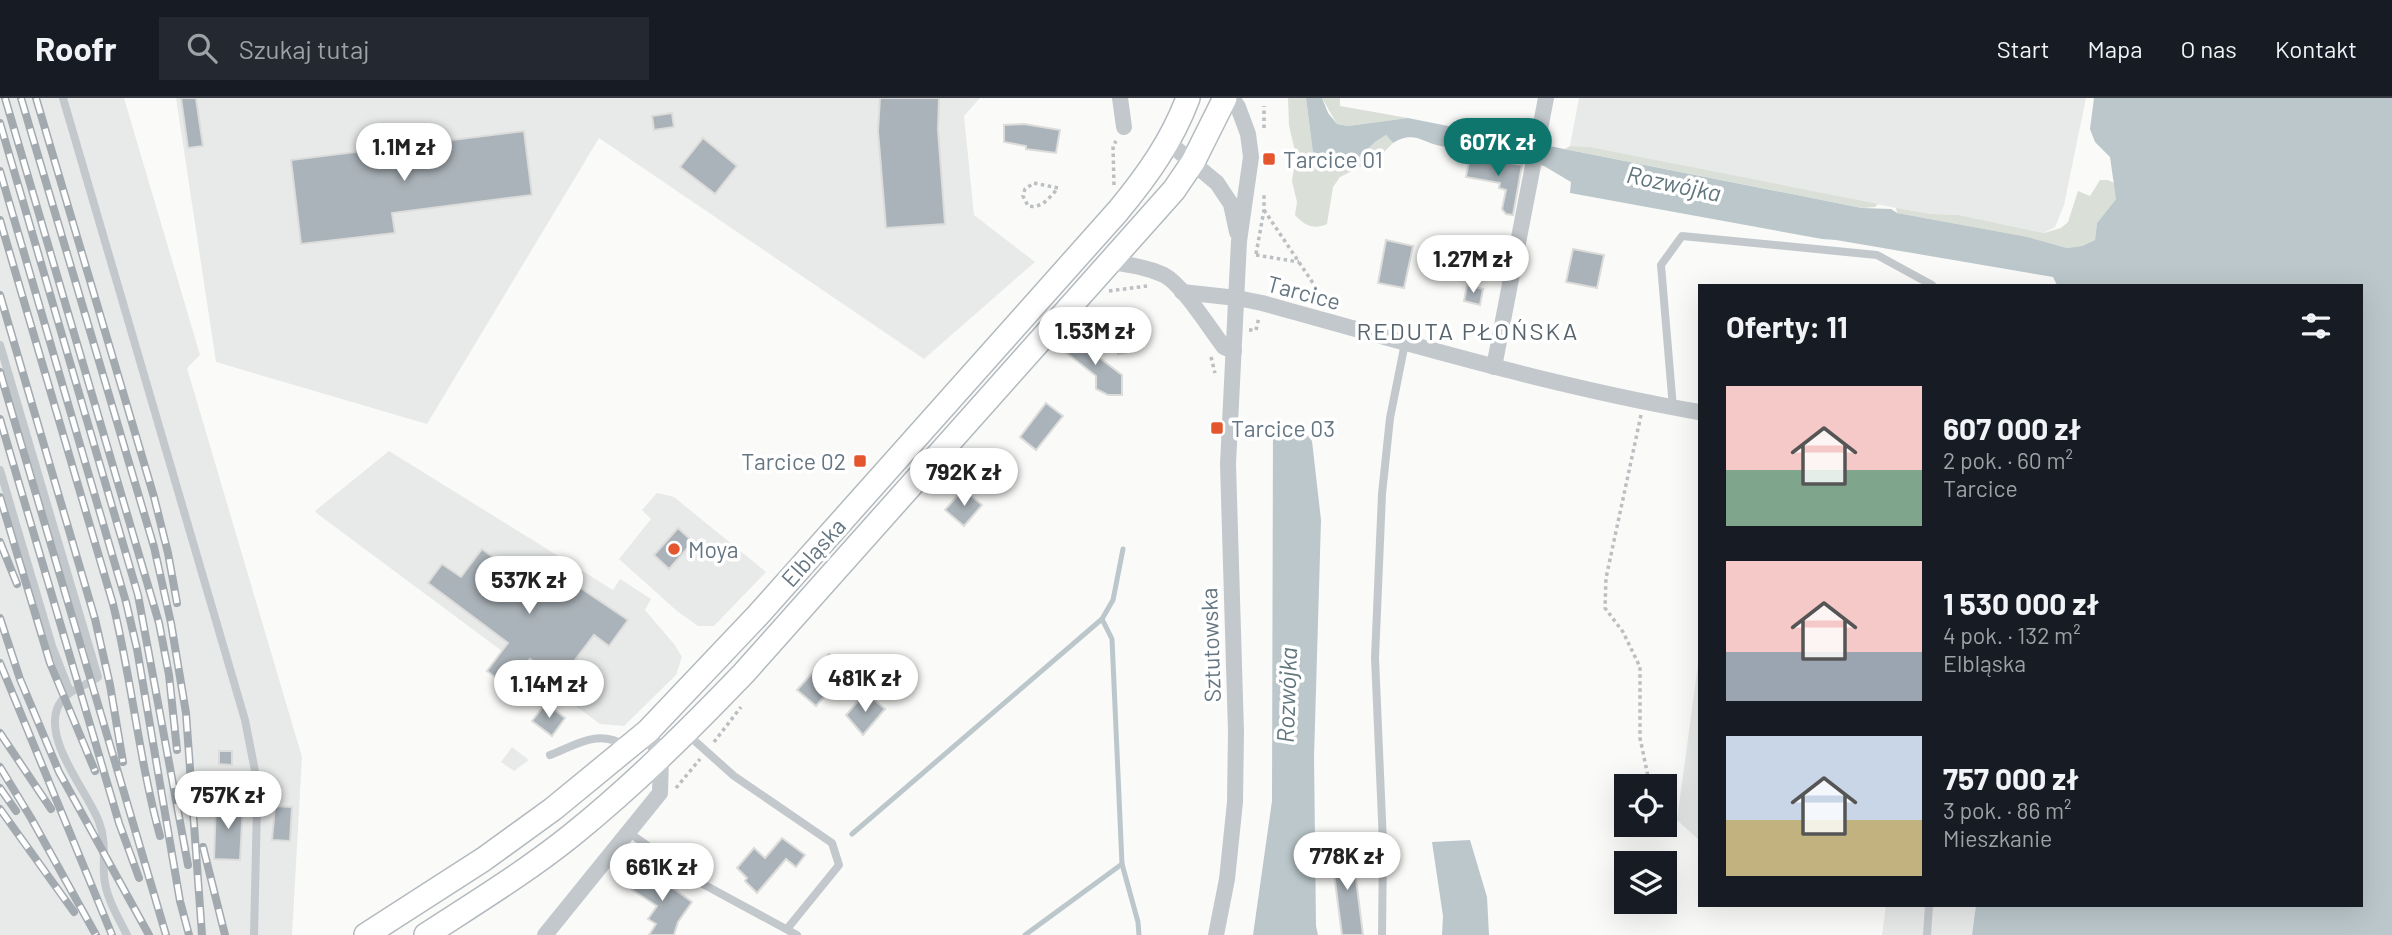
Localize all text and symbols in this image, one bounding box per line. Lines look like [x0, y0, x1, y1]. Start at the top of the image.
search box [159, 17, 649, 80]
text: Roofr [35, 28, 117, 68]
icon: search [183, 29, 221, 67]
text: Szukaj tutaj [239, 33, 370, 64]
text: Start [1997, 34, 2049, 63]
text: Mapa [2087, 34, 2142, 63]
text: O nas [2180, 34, 2237, 63]
text: Kontakt [2275, 34, 2357, 63]
pin: 607K zł [1433, 118, 1563, 178]
pin: 1.1M zł [339, 123, 469, 183]
text: 607K zł [1460, 127, 1536, 155]
text: 1.1M zł [372, 132, 436, 160]
place label: Tarcice 01 [1283, 145, 1383, 173]
marker: Tarcice 01 [1261, 151, 1277, 167]
water label: Rozwójka [1624, 159, 1724, 207]
pin: 1.27M zł [1401, 236, 1545, 295]
text: 1.27M zł [1433, 244, 1513, 272]
street label: Tarcice [1264, 269, 1344, 315]
icon: filters [2297, 307, 2335, 345]
pin: 1.53M zł [1023, 308, 1167, 367]
text: Oferty: 11 [1726, 308, 1848, 344]
text: 1.53M zł [1055, 316, 1135, 344]
district label: REDUTA PŁOŃSKA [1357, 316, 1579, 345]
text: 607 000 zł [1943, 410, 2081, 446]
place label: Tarcice 03 [1231, 414, 1335, 442]
icon: home [1782, 414, 1866, 498]
marker: Tarcice 03 [1209, 420, 1225, 436]
text: 2 pok. · 60 m² [1943, 446, 2073, 474]
place label: Tarcice 02 [741, 447, 846, 475]
pin: 792K zł [899, 448, 1029, 508]
marker: Tarcice 02 [852, 453, 868, 469]
text: 792K zł [926, 457, 1002, 485]
text: Tarcice [1943, 474, 2018, 502]
street label: Elbląska [775, 512, 851, 592]
place label: Moya [688, 535, 739, 563]
marker: Moya [666, 541, 682, 557]
pin: 537K zł [464, 556, 594, 616]
text: 537K zł [491, 565, 567, 593]
text: 1 530 000 zł [1943, 585, 2099, 621]
street label: Sztutowska [1194, 587, 1226, 703]
icon: home [1782, 589, 1866, 673]
text: 4 pok. · 132 m² [1943, 621, 2081, 649]
water label: Rozwójka [1270, 647, 1302, 743]
text: Elbląska [1943, 649, 2026, 677]
pin: 481K zł [800, 654, 930, 714]
pin: 1.14M zł [477, 660, 621, 720]
text: 481K zł [828, 663, 902, 691]
text: 1.14M zł [510, 669, 588, 697]
text: 757 000 zł [1943, 760, 2079, 796]
icon: home [1782, 764, 1866, 848]
pin: 757K zł [163, 772, 293, 831]
map controls [1614, 774, 1677, 914]
button: locate [1614, 774, 1677, 837]
text: 757K zł [191, 780, 265, 808]
text: 3 pok. · 86 m² [1943, 796, 2071, 824]
text: Mieszkanie [1943, 824, 2052, 852]
pin: 778K zł [1282, 832, 1412, 892]
text: 778K zł [1310, 841, 1384, 869]
pin: 661K zł [597, 844, 727, 903]
button: layers [1614, 851, 1677, 914]
text: 661K zł [626, 852, 698, 880]

